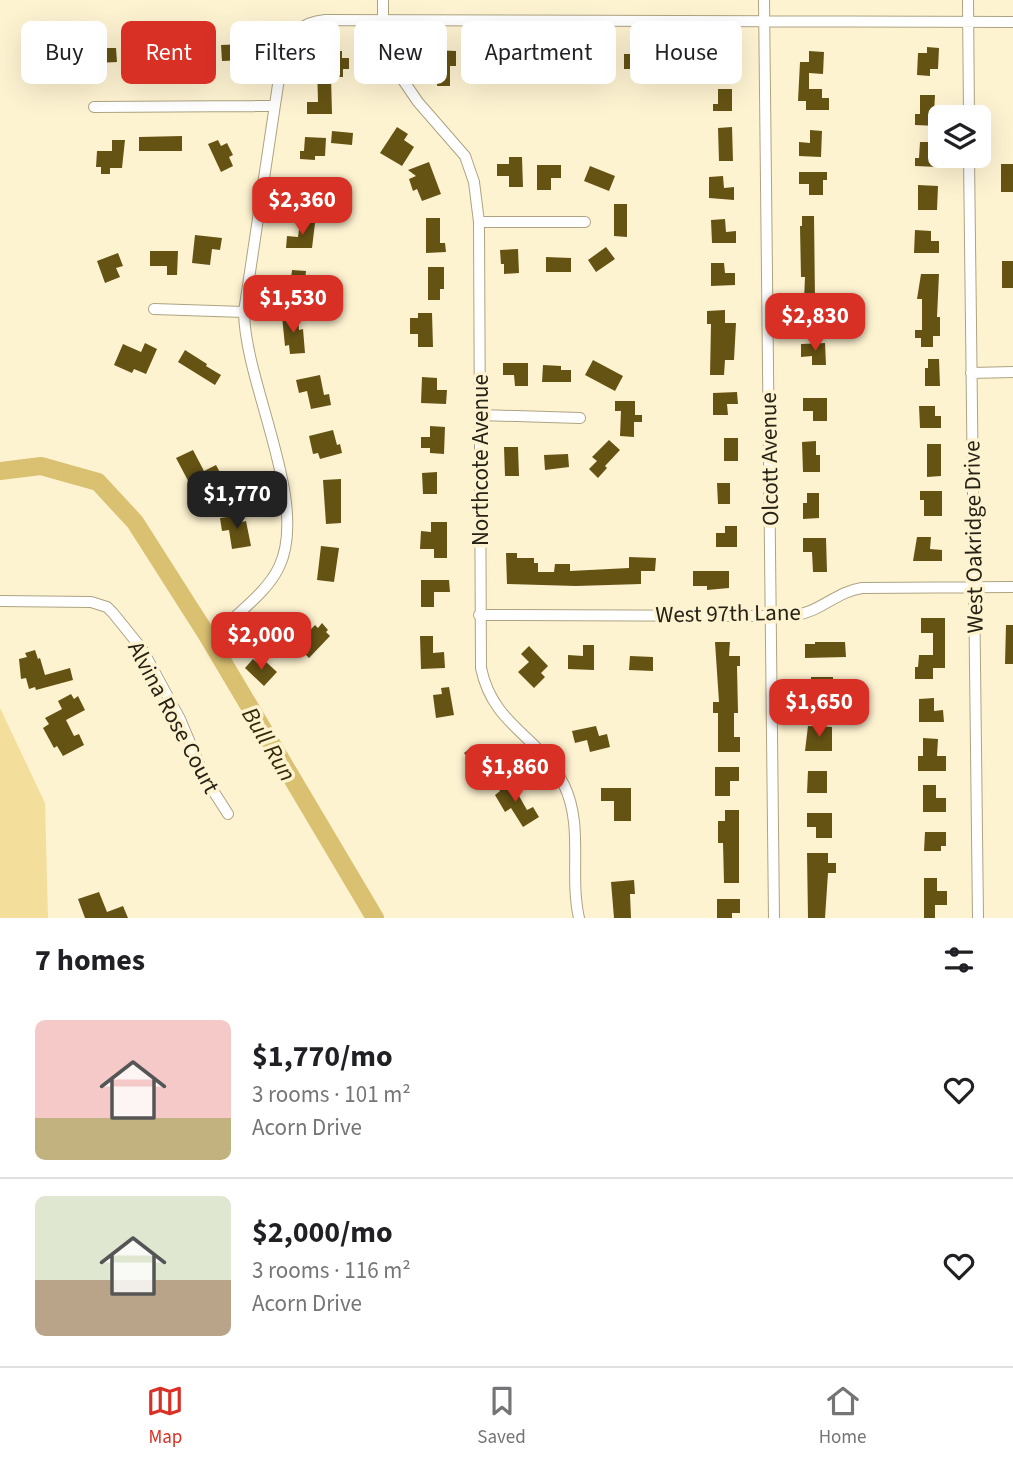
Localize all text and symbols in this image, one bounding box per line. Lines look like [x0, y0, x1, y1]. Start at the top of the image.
chip: Buy [21, 21, 107, 84]
chip: Rent [121, 21, 216, 84]
chip: Filters [230, 21, 340, 84]
chip: New [354, 21, 447, 84]
chip: Apartment [461, 21, 616, 84]
chip: House [630, 21, 742, 84]
map controls [928, 105, 991, 168]
button: layers [928, 105, 991, 168]
pin: $2,360 [245, 177, 359, 237]
text: $2,360 [268, 183, 336, 216]
pin: $1,530 [236, 276, 350, 335]
text: $1,530 [259, 281, 327, 314]
pin: $2,830 [758, 294, 872, 353]
text: $2,830 [781, 299, 849, 332]
street label: Northcote Avenue [464, 374, 497, 546]
street label: Olcott Avenue [752, 392, 787, 526]
street label: West Oakridge Drive [955, 440, 992, 634]
pin: $1,770 [180, 472, 294, 531]
text: $1,770 [203, 477, 271, 510]
street label: West 97th Lane [655, 596, 801, 631]
pin: $2,000 [204, 612, 318, 672]
text: $2,000 [227, 618, 295, 651]
street label: Alvina Rose Court [119, 635, 228, 799]
pin: $1,650 [762, 680, 876, 739]
text: $1,650 [785, 685, 853, 718]
water label: Bull Run [233, 700, 305, 788]
pin: $1,860 [458, 744, 572, 804]
text: $1,860 [481, 750, 549, 783]
text: 7 homes [35, 939, 145, 982]
icon: filters [940, 941, 978, 979]
text: $1,770/mo [252, 1035, 393, 1078]
icon: home [91, 1048, 175, 1132]
icon: heart [940, 1071, 978, 1109]
text: 3 rooms · 101 m² [252, 1078, 411, 1111]
text: Acorn Drive [252, 1111, 362, 1144]
text: $2,000/mo [252, 1211, 393, 1254]
icon: home [91, 1224, 175, 1308]
icon: heart [940, 1247, 978, 1285]
text: 3 rooms · 116 m² [252, 1254, 411, 1287]
text: Acorn Drive [252, 1287, 362, 1320]
tab: Map [146, 1382, 184, 1451]
tab: Saved [477, 1382, 526, 1451]
tab: Home [819, 1382, 867, 1451]

